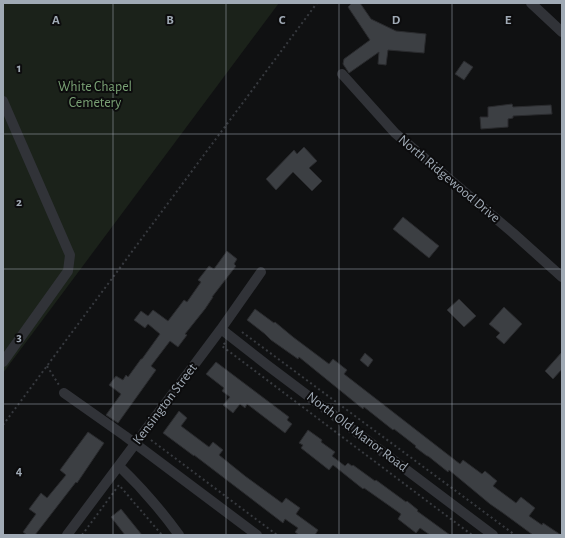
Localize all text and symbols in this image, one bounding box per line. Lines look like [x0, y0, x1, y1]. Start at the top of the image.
text: A [52, 14, 60, 27]
text: B [166, 14, 174, 27]
text: C [279, 14, 286, 27]
text: D [392, 14, 401, 27]
text: E [505, 14, 512, 27]
text: 1 [17, 62, 21, 75]
park label: White Chapel Cemetery [58, 80, 132, 110]
street label: North Ridgewood Drive [395, 133, 503, 225]
text: 2 [16, 196, 22, 209]
text: 3 [16, 331, 22, 344]
street label: Kensington Street [130, 361, 200, 447]
street label: North Old Manor Road [304, 390, 410, 474]
text: 4 [16, 465, 23, 478]

